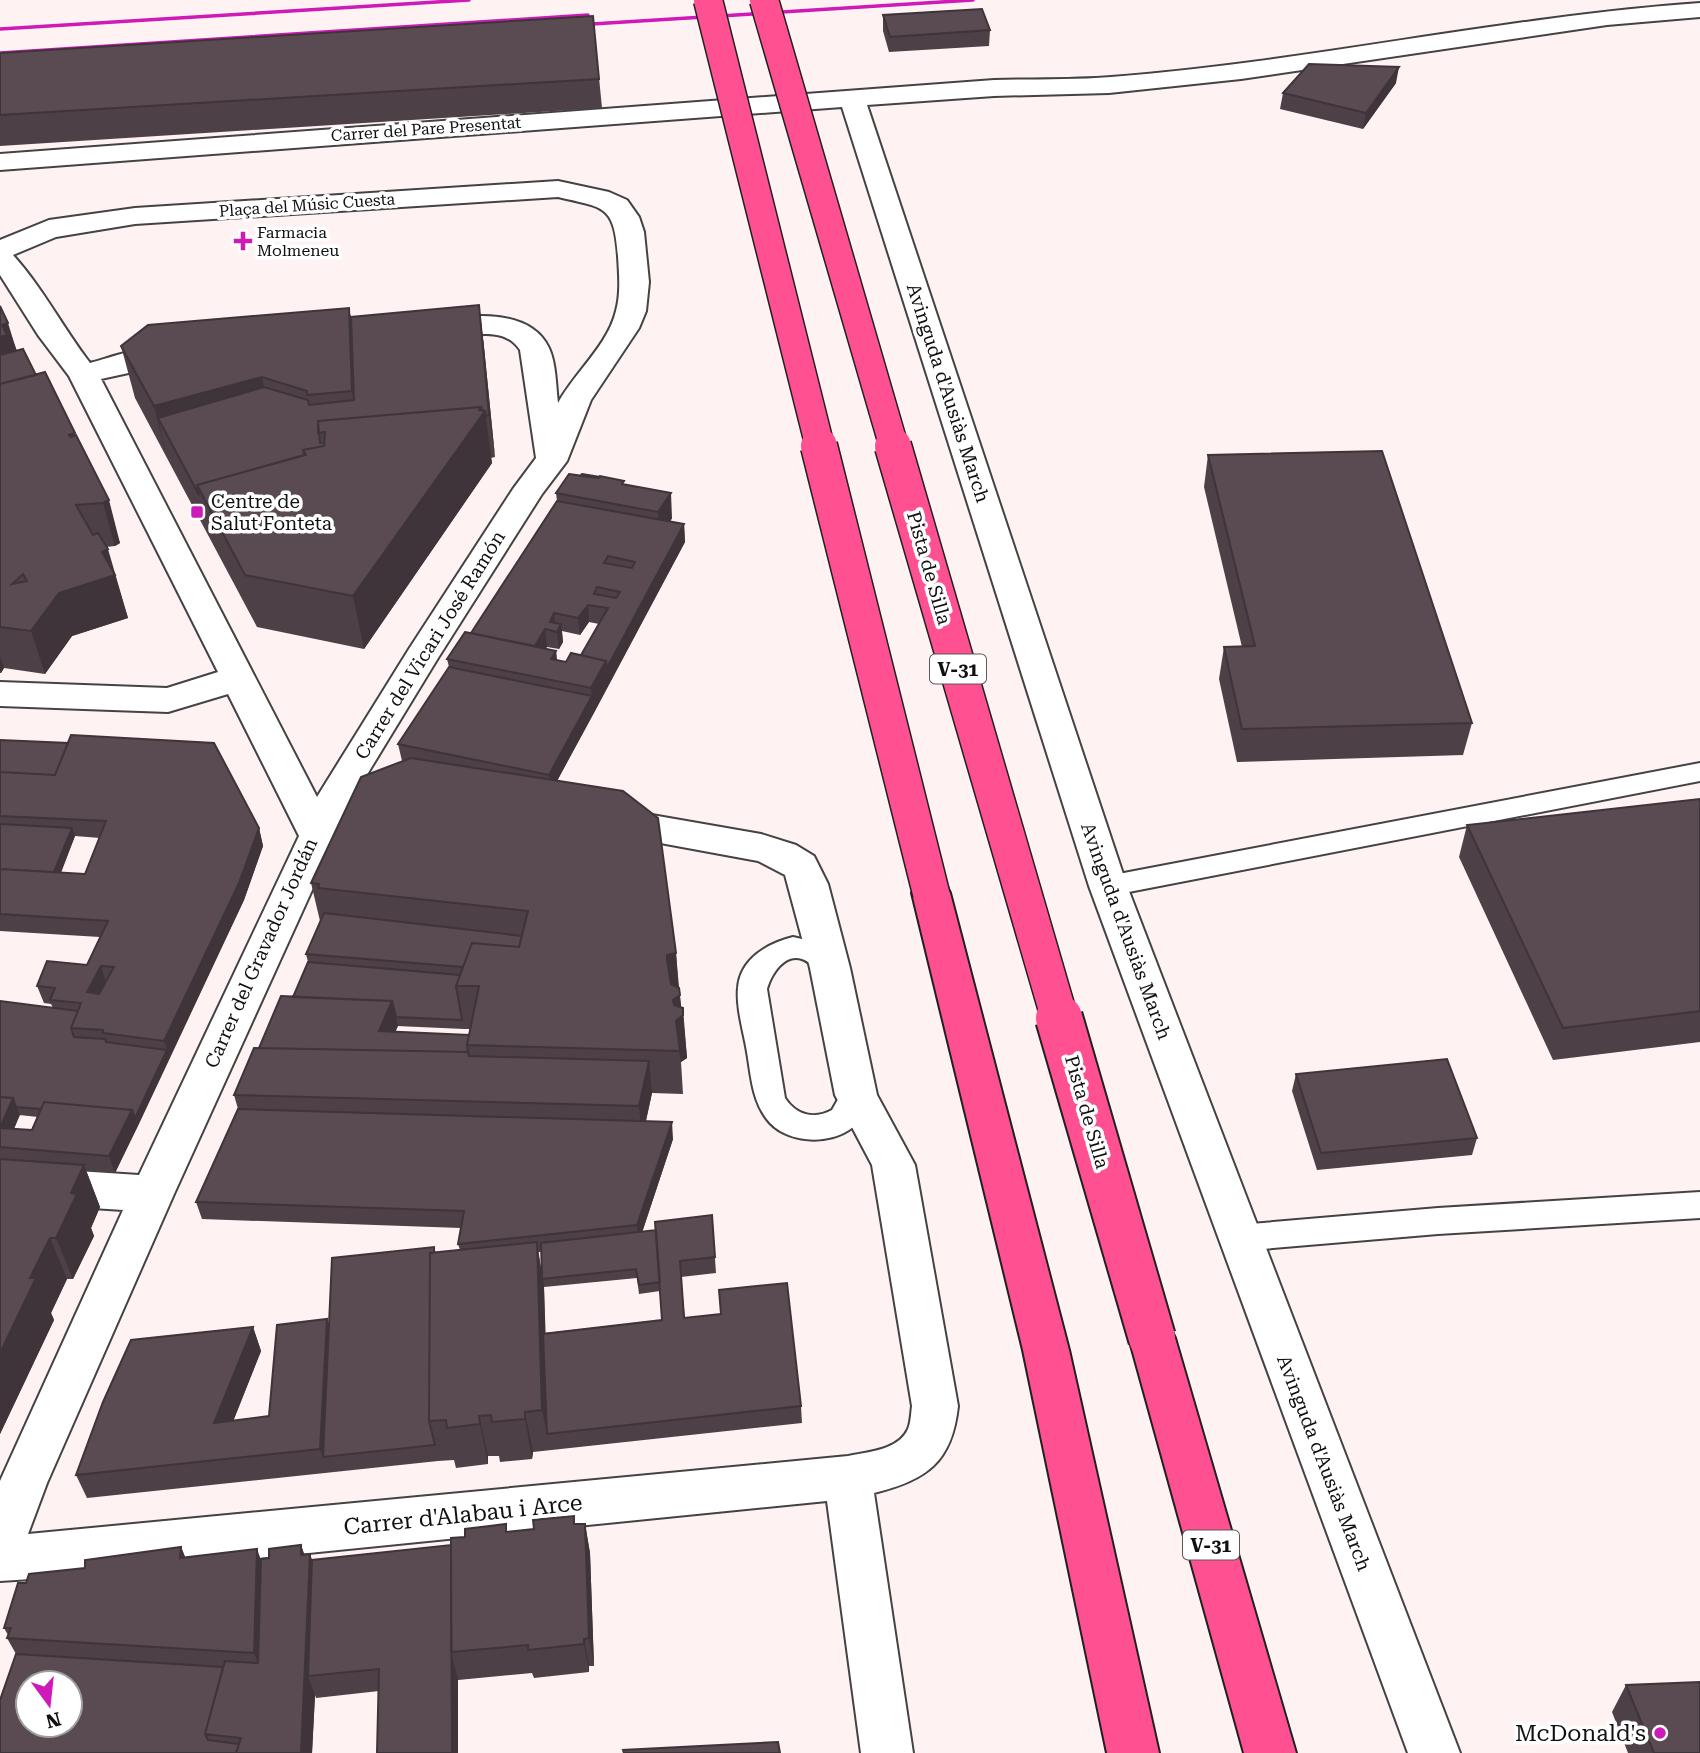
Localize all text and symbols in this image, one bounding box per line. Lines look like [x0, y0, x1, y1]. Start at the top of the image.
street label: Carrer del Pare Presentat [330, 113, 522, 145]
street label: Plaça del Músic Cuesta [218, 189, 396, 221]
place label: Farmacia Molmeneu [257, 223, 339, 260]
marker: Farmacia Molmeneu [235, 233, 251, 249]
street label: Avinguda d'Ausiàs March [902, 280, 994, 506]
place label: Centre de Salut Fonteta [211, 490, 333, 535]
marker: Centre de Salut Fonteta [189, 504, 205, 520]
street label: Pista de Silla [902, 509, 956, 628]
street label: Carrer del Vicari José Ramón [350, 526, 510, 764]
road number: V-31 [930, 654, 986, 684]
street label: Avinguda d'Ausiàs March [1076, 819, 1176, 1043]
street label: Carrer del Gravador Jordán [200, 834, 322, 1072]
street label: Pista de Silla [1060, 1053, 1114, 1172]
street label: Avinguda d'Ausiàs March [1272, 1352, 1376, 1574]
street label: Carrer d'Alabau i Arce [342, 1489, 584, 1541]
road number: V-31 [1183, 1530, 1239, 1560]
north arrow [14, 1669, 84, 1739]
text: N [43, 1707, 63, 1733]
place label: McDonald's [1515, 1720, 1646, 1747]
marker: McDonald's [1652, 1725, 1668, 1741]

